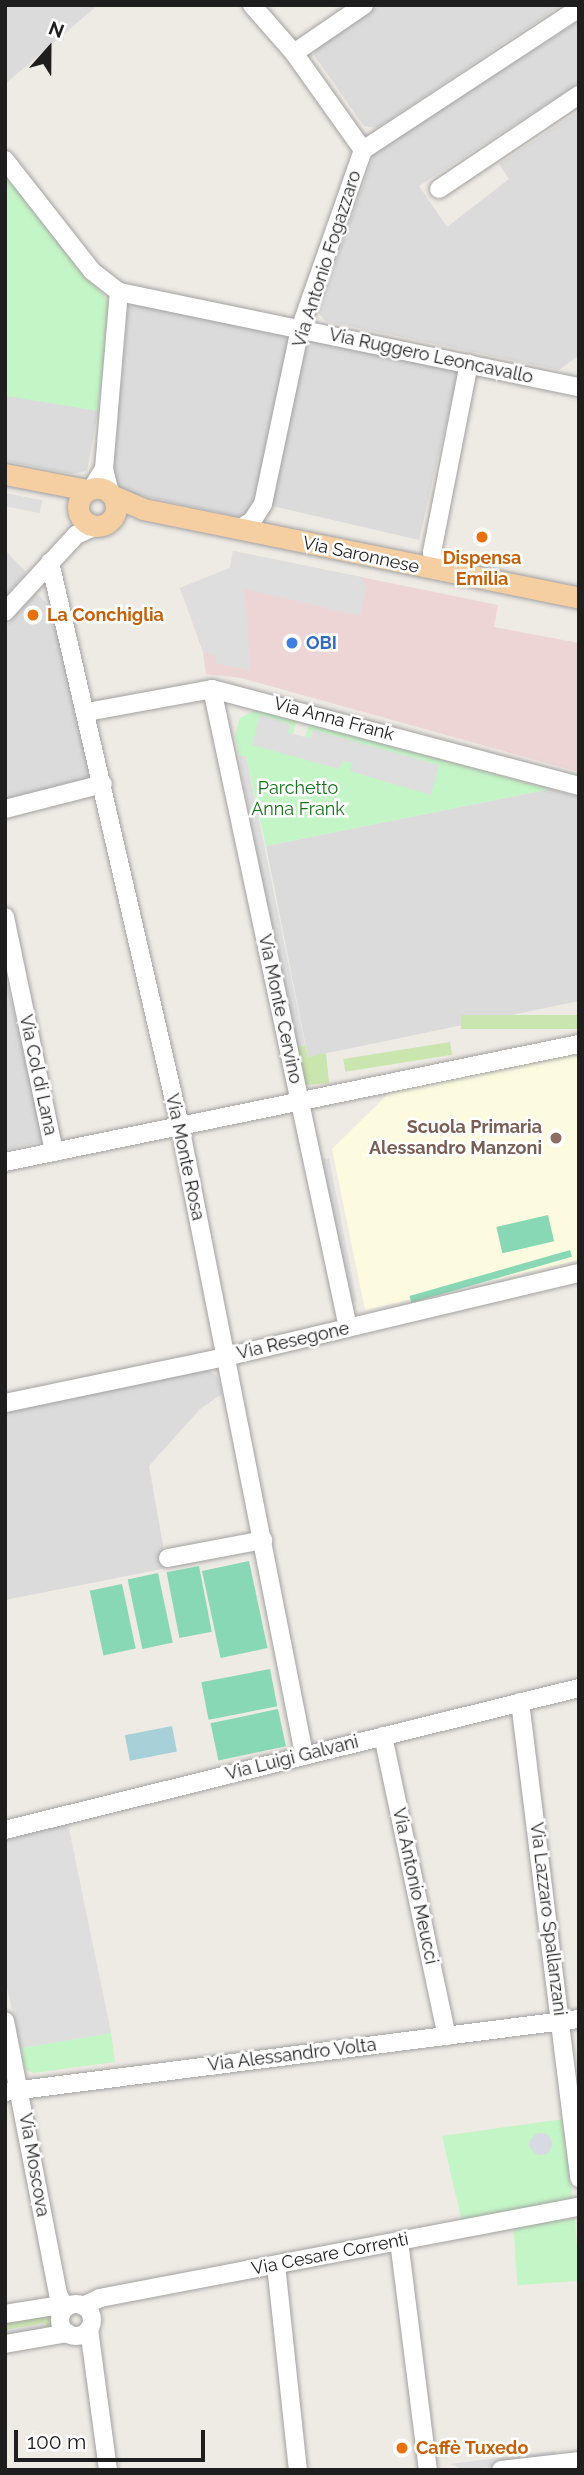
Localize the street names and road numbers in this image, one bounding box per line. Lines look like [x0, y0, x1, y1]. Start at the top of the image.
street label: Via Antonio Fogazzaro [288, 168, 366, 350]
street label: Via Ruggero Leoncavallo [327, 324, 535, 388]
street label: Via Saronnese [301, 532, 421, 578]
street label: Via Anna Frank [271, 693, 397, 745]
street label: Via Monte Cervino [254, 932, 306, 1086]
street label: Via Col di Lana [15, 1012, 61, 1138]
street label: Via Monte Rosa [161, 1092, 209, 1222]
street label: Via Resegone [235, 1318, 351, 1364]
street label: Via Luigi Galvani [223, 1731, 361, 1785]
street label: Via Antonio Meucci [388, 1806, 442, 1966]
street label: Via Lazzaro Spallanzani [525, 1821, 571, 2017]
street label: Via Alessandro Volta [206, 2034, 378, 2076]
street label: Via Moscova [14, 2111, 54, 2219]
street label: Via Cesare Correnti [250, 2228, 410, 2280]

